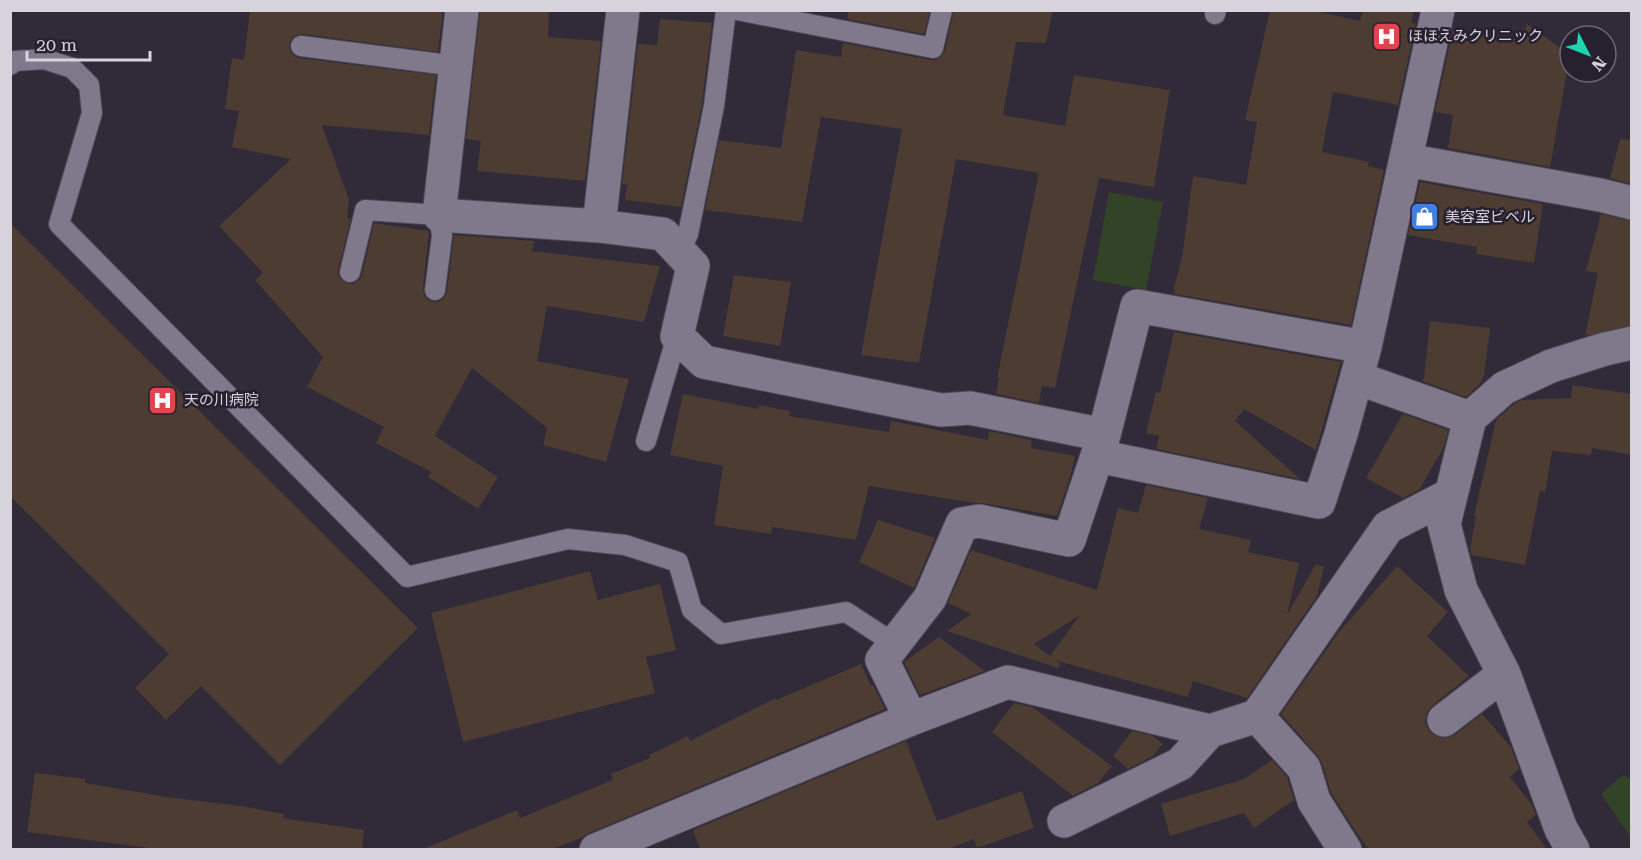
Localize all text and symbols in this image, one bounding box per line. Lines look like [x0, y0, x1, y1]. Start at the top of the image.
hospital icon: ほほえみクリニック [1371, 20, 1403, 52]
scale bar [27, 24, 150, 62]
north arrow [1558, 24, 1618, 84]
place label: ほほえみクリニック [1408, 27, 1543, 45]
text: 20 m [36, 34, 77, 55]
text: N [1588, 53, 1610, 75]
shop icon: 美容室ビベル [1408, 201, 1440, 233]
place label: 美容室ビベル [1445, 208, 1535, 226]
hospital icon: 天の川病院 [147, 384, 179, 416]
place label: 天の川病院 [184, 391, 259, 409]

